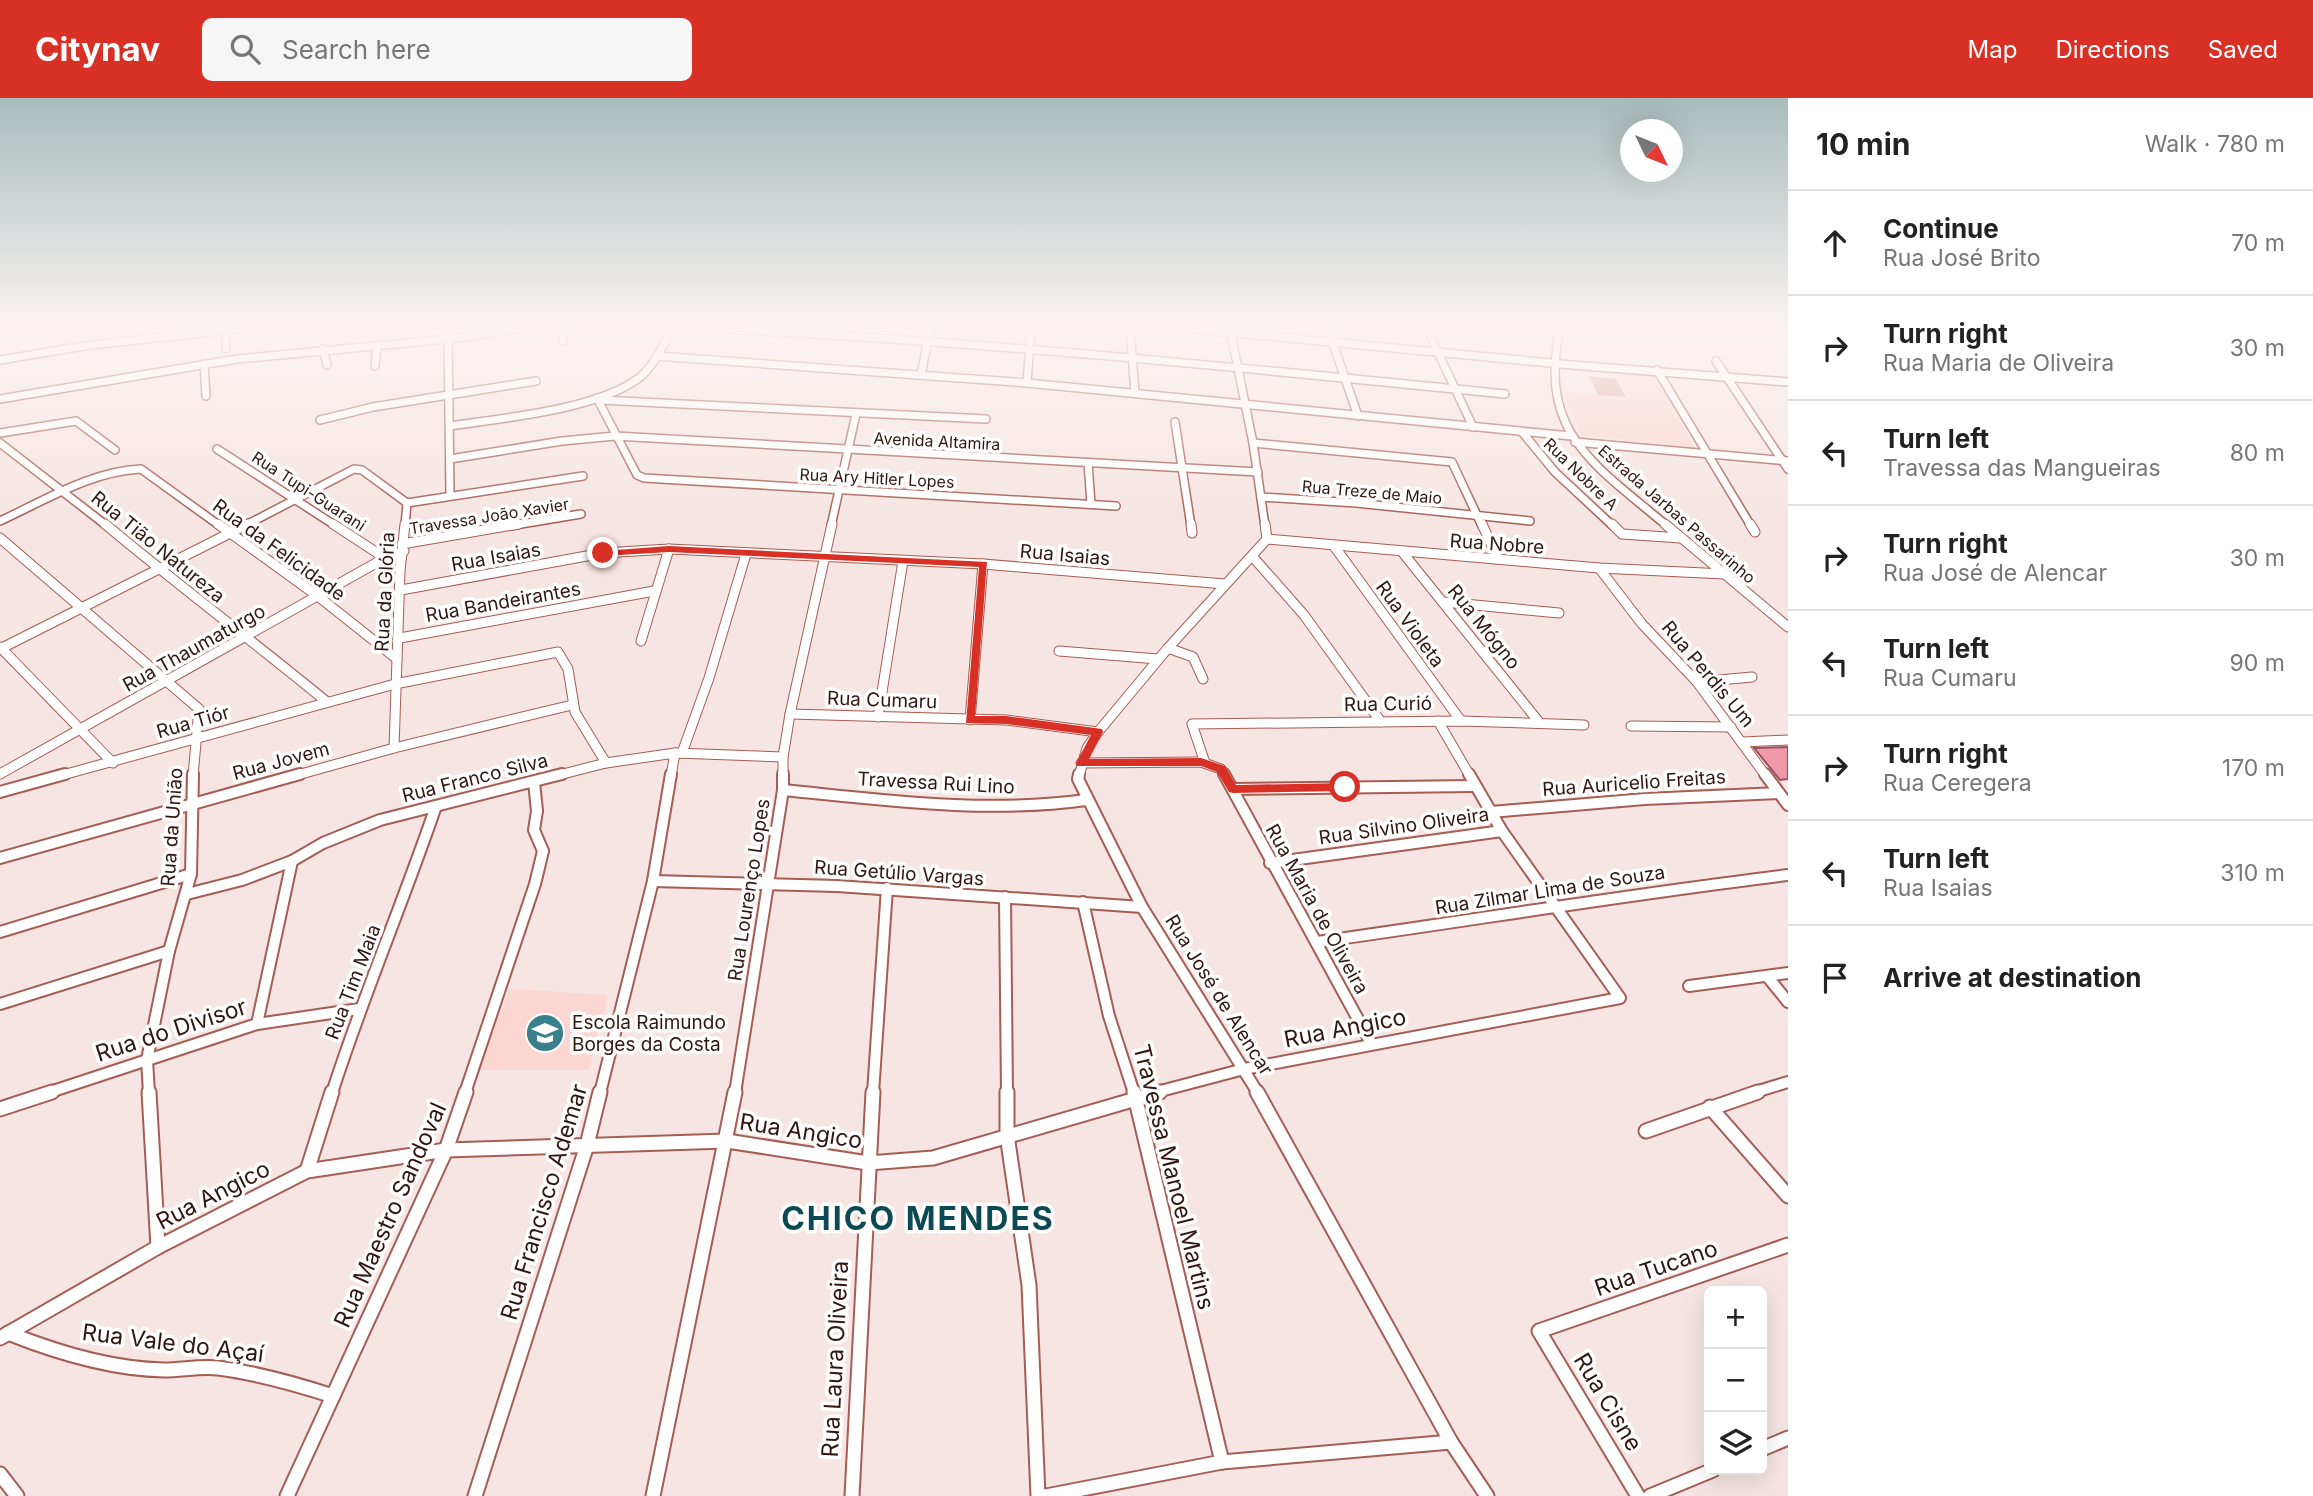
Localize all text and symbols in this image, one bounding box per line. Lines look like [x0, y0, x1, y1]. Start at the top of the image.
search box [202, 18, 692, 81]
text: Citynav [35, 29, 160, 69]
icon: search [226, 30, 264, 68]
text: Search here [282, 34, 431, 65]
text: Map [1968, 35, 2017, 64]
text: Directions [2055, 35, 2170, 64]
text: Saved [2208, 35, 2278, 64]
north arrow [1620, 119, 1683, 182]
text: 10 min [1816, 126, 1910, 162]
text: Walk · 780 m [2145, 130, 2285, 158]
text: Continue [1883, 213, 1999, 244]
icon: ahead [1816, 224, 1854, 262]
text: 70 m [2231, 229, 2285, 257]
text: Rua José Brito [1883, 244, 2040, 272]
text: Turn right [1883, 318, 2008, 349]
icon: right [1816, 329, 1854, 367]
text: 30 m [2230, 334, 2285, 362]
text: Rua Maria de Oliveira [1883, 349, 2114, 377]
text: Turn left [1883, 423, 1989, 454]
street label: Avenida Altamira [873, 428, 1001, 454]
street label: Rua Nobre A [1540, 434, 1622, 514]
icon: left [1816, 434, 1854, 472]
text: 80 m [2230, 439, 2285, 467]
street label: Estrada Jarbas Passarinho [1594, 440, 1760, 588]
street label: Rua Tupi-Guarani [248, 447, 370, 535]
text: Travessa das Mangueiras [1883, 454, 2161, 482]
street label: Rua Ary Hitler Lopes [799, 464, 955, 492]
street label: Rua Treze de Maio [1301, 476, 1443, 508]
street label: Rua Tião Natureza [87, 486, 229, 608]
street label: Travessa João Xavier [408, 493, 570, 539]
street label: Rua da Felicidade [208, 494, 350, 606]
text: Turn right [1883, 528, 2008, 559]
street label: Rua Nobre [1449, 529, 1545, 559]
street label: Rua da Glória [370, 531, 400, 653]
route end [587, 537, 618, 568]
street label: Rua Isaias [449, 538, 543, 576]
icon: right [1816, 539, 1854, 577]
street label: Rua Isaias [1019, 540, 1111, 570]
text: 30 m [2230, 544, 2285, 572]
text: Rua José de Alencar [1883, 559, 2107, 587]
street label: Rua Violeta [1371, 576, 1449, 672]
street label: Rua Bandeirantes [424, 577, 582, 627]
street label: Rua Mógno [1443, 580, 1525, 674]
street label: Rua Thaumaturgo [119, 599, 269, 697]
street label: Rua Perdis Um [1657, 616, 1759, 732]
text: Turn left [1883, 633, 1989, 664]
icon: left [1816, 644, 1854, 682]
text: 90 m [2230, 649, 2285, 677]
text: Rua Cumaru [1883, 664, 2017, 692]
street label: Rua Cumaru [826, 687, 938, 713]
street label: Rua Curió [1344, 692, 1432, 716]
street label: Rua Tiór [154, 701, 232, 743]
street label: Rua Jovem [230, 737, 332, 785]
text: Turn right [1883, 738, 2008, 769]
street label: Rua Franco Silva [400, 749, 550, 807]
icon: right [1816, 749, 1854, 787]
text: 170 m [2222, 754, 2285, 782]
street label: Rua Auricelio Freitas [1541, 765, 1727, 801]
street label: Rua da União [156, 767, 188, 887]
street label: Travessa Rui Lino [857, 767, 1015, 799]
text: Rua Ceregera [1883, 769, 2032, 797]
route start [1329, 771, 1360, 802]
street label: Rua Lourenço Lopes [723, 797, 775, 983]
street label: Rua Silvino Oliveira [1317, 803, 1491, 849]
street label: Rua Maria de Oliveira [1261, 820, 1373, 998]
text: Turn left [1883, 843, 1989, 874]
icon: left [1816, 854, 1854, 892]
street label: Rua Getúlio Vargas [813, 856, 985, 890]
text: 310 m [2220, 859, 2285, 887]
street label: Rua Zilmar Lima de Souza [1433, 860, 1667, 920]
text: Rua Isaias [1883, 874, 1993, 902]
street label: Rua José de Alencar [1160, 910, 1278, 1080]
street label: Rua Tim Maia [321, 921, 385, 1043]
icon: arrive [1816, 959, 1854, 997]
text: Arrive at destination [1883, 962, 2142, 993]
street label: Rua do Divisor [92, 992, 250, 1068]
street label: Rua Angico [1282, 1002, 1408, 1054]
place label: Escola Raimundo Borges da Costa [572, 1011, 726, 1056]
school or university icon: Escola Raimundo Borges da Costa [524, 1012, 566, 1054]
street label: Travessa Manoel Martins [1127, 1041, 1221, 1313]
street label: Rua Francisco Ademar [495, 1080, 593, 1323]
street label: Rua Maestro Sandoval [328, 1098, 452, 1332]
street label: Rua Angico [738, 1107, 864, 1155]
street label: Rua Angico [151, 1154, 275, 1236]
district label: CHICO MENDES [781, 1199, 1055, 1238]
street label: Rua Tucano [1591, 1234, 1721, 1302]
street label: Rua Laura Oliveira [816, 1260, 854, 1458]
map controls [1704, 1286, 1767, 1475]
button: + [1704, 1286, 1767, 1349]
street label: Rua Vale do Açaí [81, 1318, 266, 1368]
street label: Rua Cisne [1568, 1348, 1648, 1456]
button: − [1704, 1349, 1767, 1412]
button: layers [1704, 1412, 1767, 1475]

